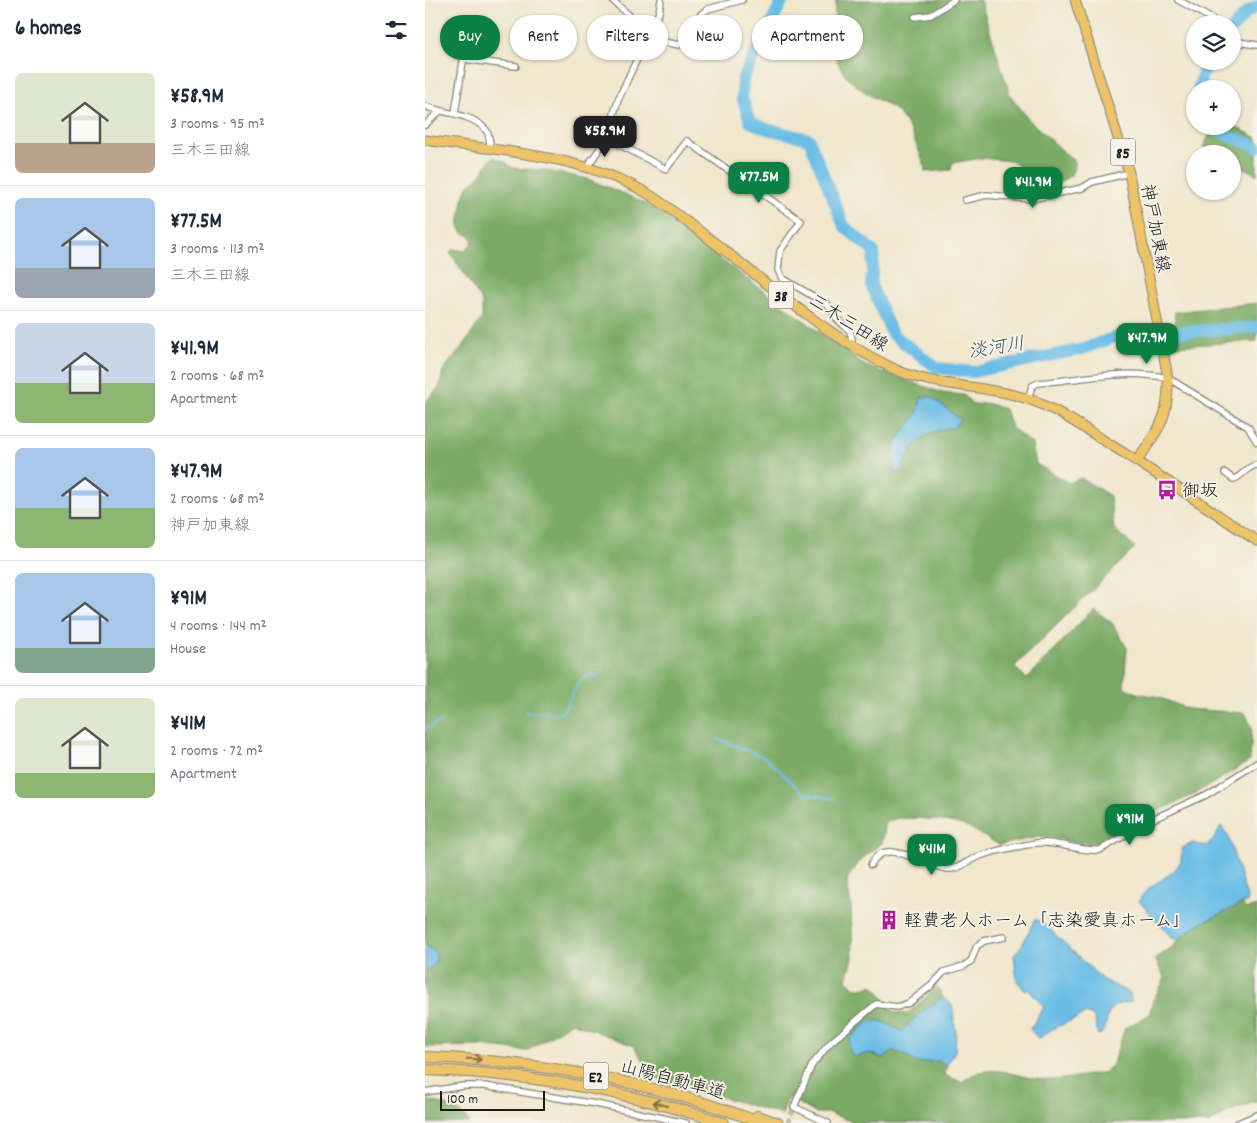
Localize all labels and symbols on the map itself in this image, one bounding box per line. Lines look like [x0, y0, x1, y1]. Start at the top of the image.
pin: ¥58.9M [564, 116, 646, 158]
road number: 85 [1111, 138, 1135, 166]
pin: ¥77.5M [718, 162, 800, 204]
pin: ¥41.9M [992, 166, 1074, 209]
street label: 神戸加東線 [1133, 182, 1174, 275]
road number: 38 [769, 282, 793, 308]
street label: 三木三田線 [803, 289, 892, 359]
pin: ¥47.9M [1106, 322, 1188, 365]
water label: 淡河川 [966, 332, 1027, 367]
bus stop icon: 御坂 [1156, 479, 1178, 501]
place label: 御坂 [1182, 480, 1218, 505]
pin: ¥91M [1100, 804, 1160, 846]
pin: ¥41M [902, 834, 962, 876]
building icon: 軽費老人ホーム「志染愛真ホーム」 [878, 909, 900, 931]
place label: 軽費老人ホーム「志染愛真ホーム」 [904, 910, 1191, 935]
one-way arrow [465, 1055, 481, 1064]
street label: 山陽自動車道 [617, 1055, 728, 1107]
road number: E2 [583, 1062, 609, 1090]
scale bar [440, 1088, 545, 1111]
one-way arrow [653, 1099, 669, 1108]

